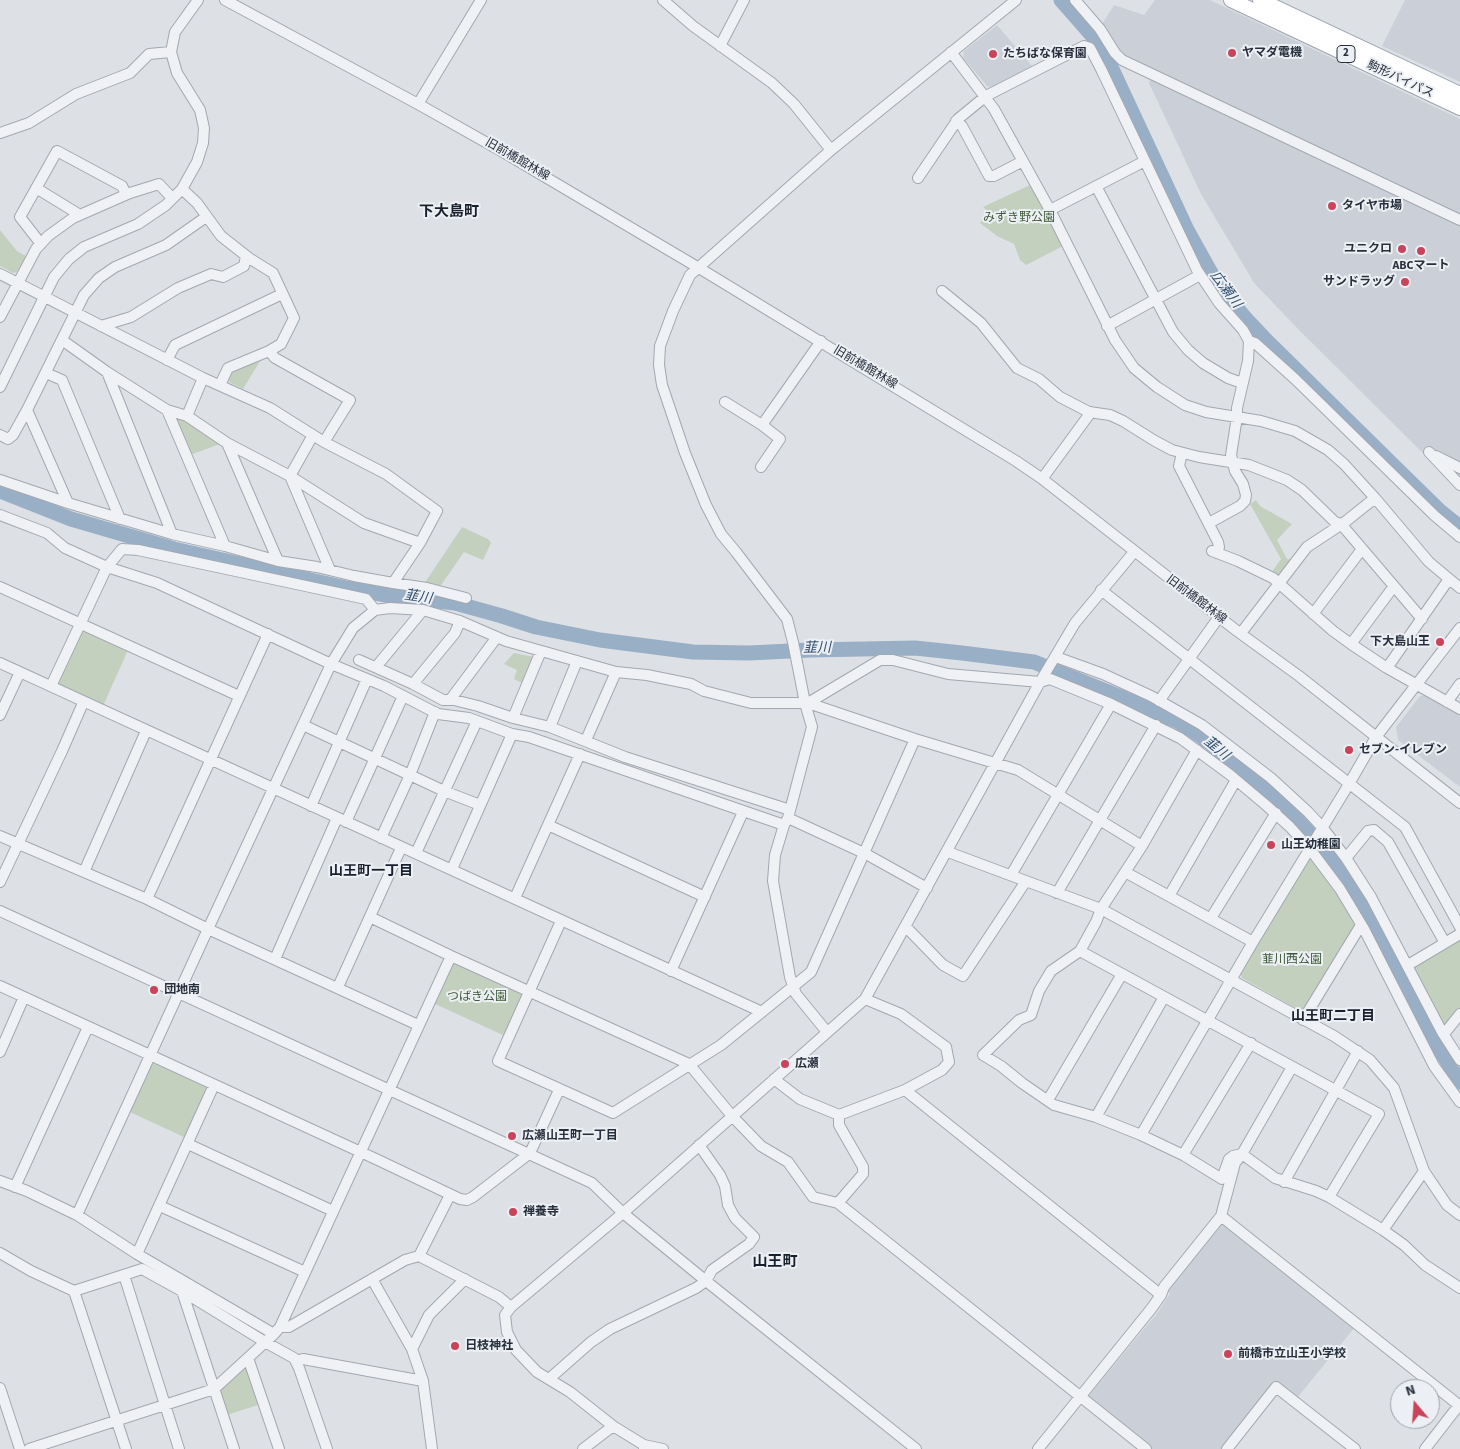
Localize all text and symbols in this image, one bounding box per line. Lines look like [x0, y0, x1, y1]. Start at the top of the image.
place label: ヤマダ電機 [1242, 46, 1302, 60]
road number: 2 [1337, 46, 1355, 62]
place label: たちばな保育園 [1003, 47, 1087, 61]
marker: ヤマダ電機 [1226, 47, 1238, 59]
marker: たちばな保育園 [987, 48, 999, 60]
street label: 駒形バイパス [1364, 58, 1436, 102]
street label: 旧前橋館林線 [482, 136, 552, 184]
place label: タイヤ市場 [1342, 199, 1402, 213]
marker: タイヤ市場 [1326, 200, 1338, 212]
district label: 下大島町 [419, 204, 479, 222]
park label: みずき野公園 [983, 211, 1055, 225]
place label: ユニクロ [1344, 242, 1392, 256]
marker: ユニクロ [1396, 243, 1408, 255]
marker: ABCマート [1415, 245, 1427, 257]
place label: ABCマート [1392, 259, 1450, 273]
water label: 広瀬川 [1206, 268, 1244, 312]
place label: サンドラッグ [1323, 275, 1395, 289]
marker: サンドラッグ [1399, 276, 1411, 288]
street label: 旧前橋館林線 [830, 343, 900, 393]
street label: 旧前橋館林線 [1163, 573, 1229, 627]
water label: 韮川 [403, 588, 433, 608]
place label: 下大島山王 [1370, 635, 1430, 649]
marker: 下大島山王 [1434, 636, 1446, 648]
water label: 韮川 [803, 640, 831, 658]
water label: 韮川 [1200, 734, 1232, 764]
place label: セブン-イレブン [1359, 743, 1447, 757]
marker: セブン-イレブン [1343, 744, 1355, 756]
place label: 山王幼稚園 [1281, 838, 1341, 852]
marker: 山王幼稚園 [1265, 839, 1277, 851]
district label: 山王町一丁目 [329, 864, 413, 880]
park label: 韮川西公園 [1262, 953, 1322, 967]
place label: 団地南 [164, 983, 200, 997]
marker: 団地南 [148, 984, 160, 996]
park label: つばき公園 [447, 990, 507, 1004]
district label: 山王町二丁目 [1291, 1009, 1375, 1025]
place label: 広瀬 [795, 1057, 819, 1071]
marker: 広瀬 [779, 1058, 791, 1070]
place label: 広瀬山王町一丁目 [522, 1129, 618, 1143]
marker: 広瀬山王町一丁目 [506, 1130, 518, 1142]
place label: 禅養寺 [523, 1205, 559, 1219]
marker: 禅養寺 [507, 1206, 519, 1218]
district label: 山王町 [753, 1254, 797, 1272]
place label: 日枝神社 [465, 1339, 513, 1353]
marker: 日枝神社 [449, 1340, 461, 1352]
place label: 前橋市立山王小学校 [1238, 1347, 1346, 1361]
marker: 前橋市立山王小学校 [1222, 1348, 1234, 1360]
north arrow [1390, 1379, 1440, 1429]
text: N [1403, 1380, 1418, 1402]

